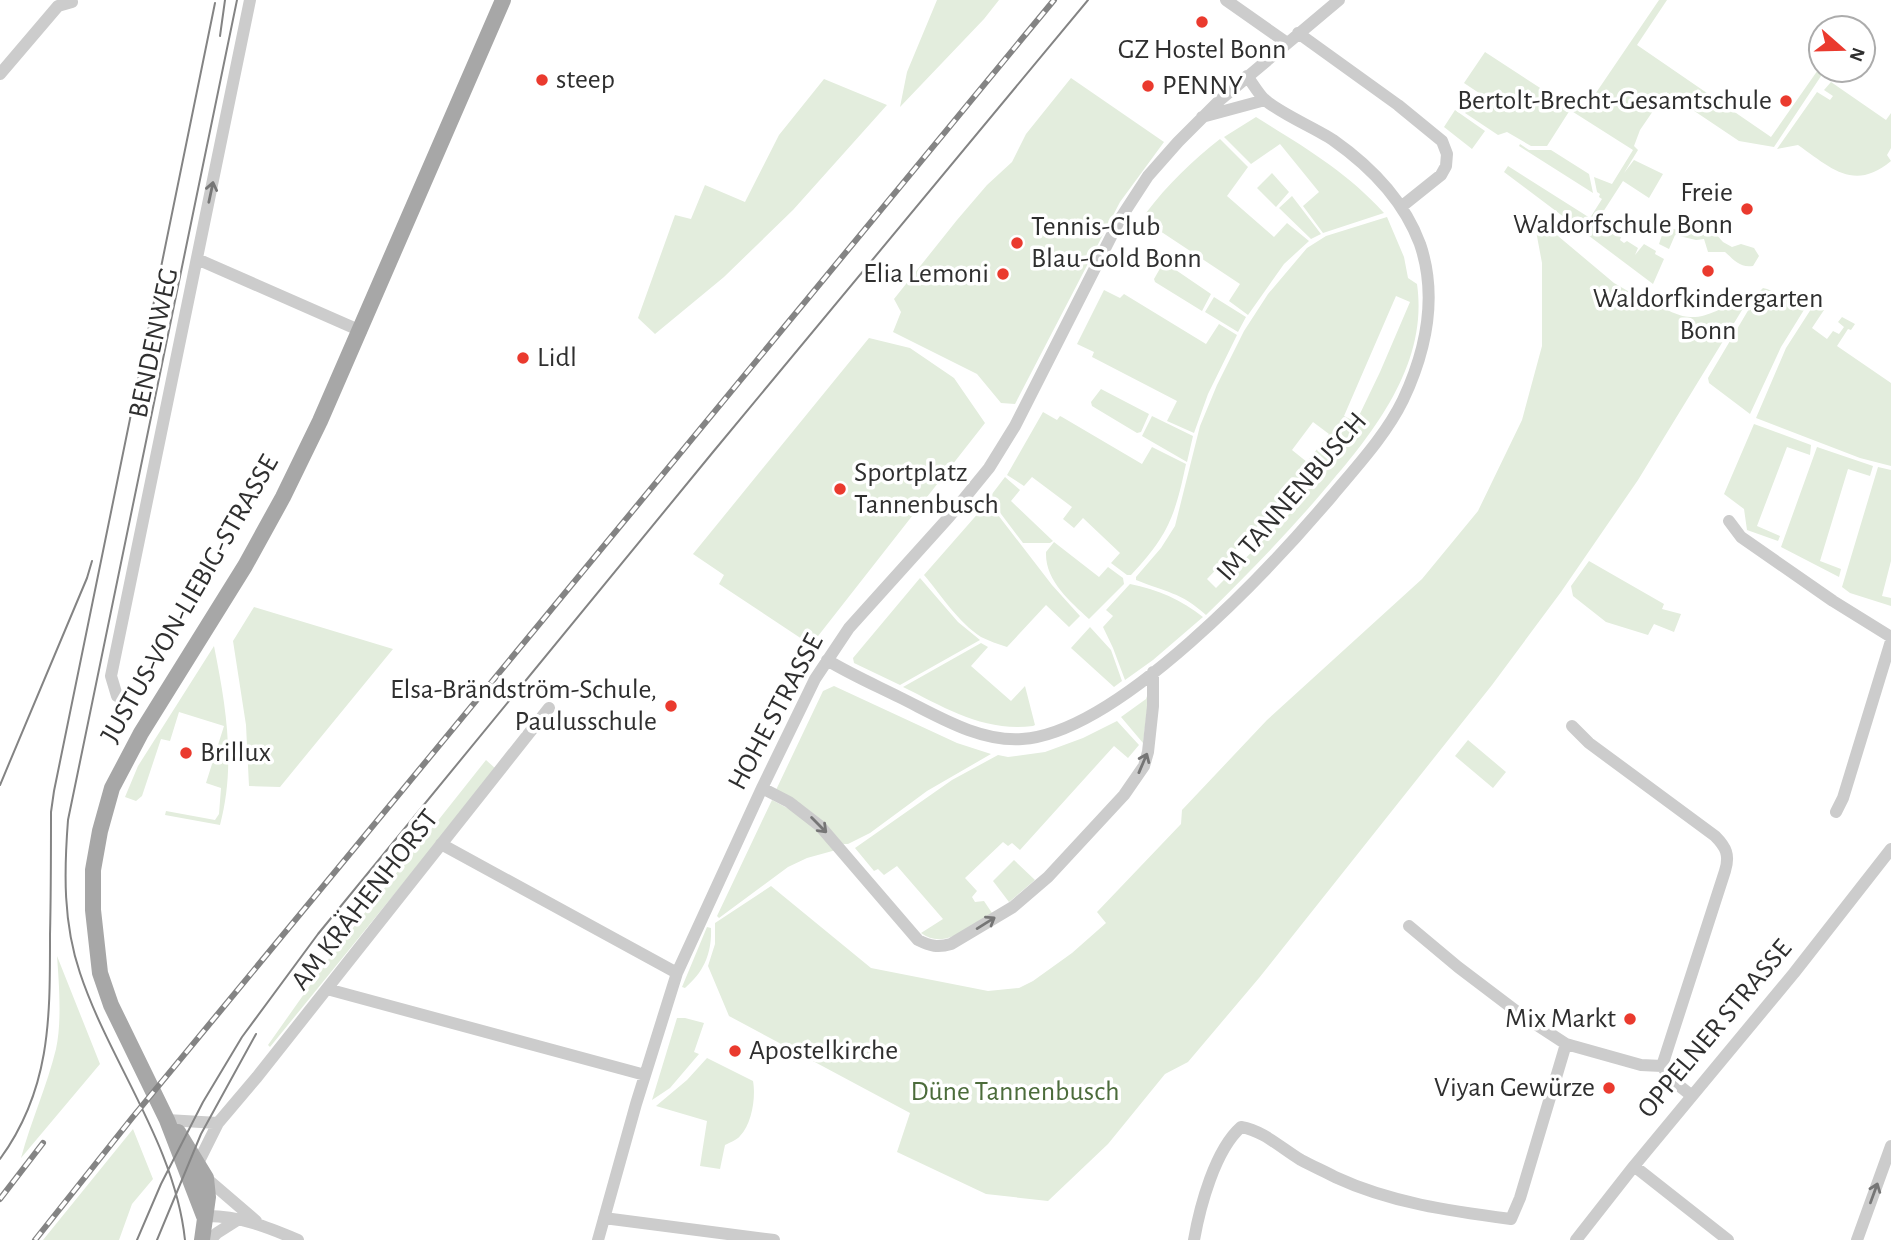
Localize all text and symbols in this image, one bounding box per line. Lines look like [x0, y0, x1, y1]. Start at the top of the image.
marker: GZ Hostel Bonn [1194, 14, 1210, 30]
north arrow [1807, 14, 1877, 84]
place label: GZ Hostel Bonn [1118, 36, 1286, 64]
text: N [1845, 45, 1868, 64]
place label: steep [556, 66, 615, 94]
marker: steep [534, 72, 550, 88]
place label: PENNY [1162, 72, 1243, 100]
marker: PENNY [1140, 78, 1156, 94]
place label: Bertolt-Brecht-Gesamtschule [1457, 87, 1772, 115]
marker: Bertolt-Brecht-Gesamtschule [1778, 93, 1794, 109]
place label: Freie Waldorfschule Bonn [1513, 179, 1733, 239]
one-way arrow [204, 181, 218, 204]
marker: Freie Waldorfschule Bonn [1739, 201, 1755, 217]
place label: Tennis-Club Blau-Gold Bonn [1031, 213, 1202, 273]
marker: Tennis-Club Blau-Gold Bonn [1009, 235, 1025, 251]
place label: Elia Lemoni [863, 260, 989, 288]
marker: Waldorfkindergarten Bonn [1700, 263, 1716, 279]
street label: BENDENWEG [124, 265, 184, 421]
marker: Elia Lemoni [995, 266, 1011, 282]
place label: Waldorfkindergarten Bonn [1593, 285, 1823, 345]
place label: Lidl [537, 344, 577, 372]
marker: Lidl [515, 350, 531, 366]
street label: IM TANNENBUSCH [1212, 407, 1372, 587]
street label: JUSTUS-VON-LIEBIG-STRASSE [96, 450, 284, 748]
place label: Sportplatz Tannenbusch [854, 459, 999, 519]
marker: Sportplatz Tannenbusch [832, 481, 848, 497]
street label: HOHE STRASSE [723, 630, 829, 794]
place label: Elsa-Brändström-Schule, Paulusschule [390, 676, 657, 736]
marker: Elsa-Brändström-Schule, Paulusschule [663, 698, 679, 714]
place label: Brillux [200, 739, 271, 767]
marker: Brillux [178, 745, 194, 761]
one-way arrow [1137, 752, 1150, 774]
street label: AM KRÄHENHORST [285, 803, 444, 995]
one-way arrow [810, 817, 827, 834]
one-way arrow [975, 916, 995, 930]
street label: OPPELNER STRASSE [1633, 935, 1797, 1123]
place label: Mix Markt [1505, 1005, 1616, 1033]
marker: Mix Markt [1622, 1011, 1638, 1027]
place label: Apostelkirche [749, 1037, 898, 1065]
marker: Apostelkirche [727, 1043, 743, 1059]
place label: Viyan Gewürze [1434, 1074, 1595, 1102]
park label: Düne Tannenbusch [911, 1078, 1119, 1106]
marker: Viyan Gewürze [1601, 1080, 1617, 1096]
one-way arrow [1869, 1182, 1881, 1204]

